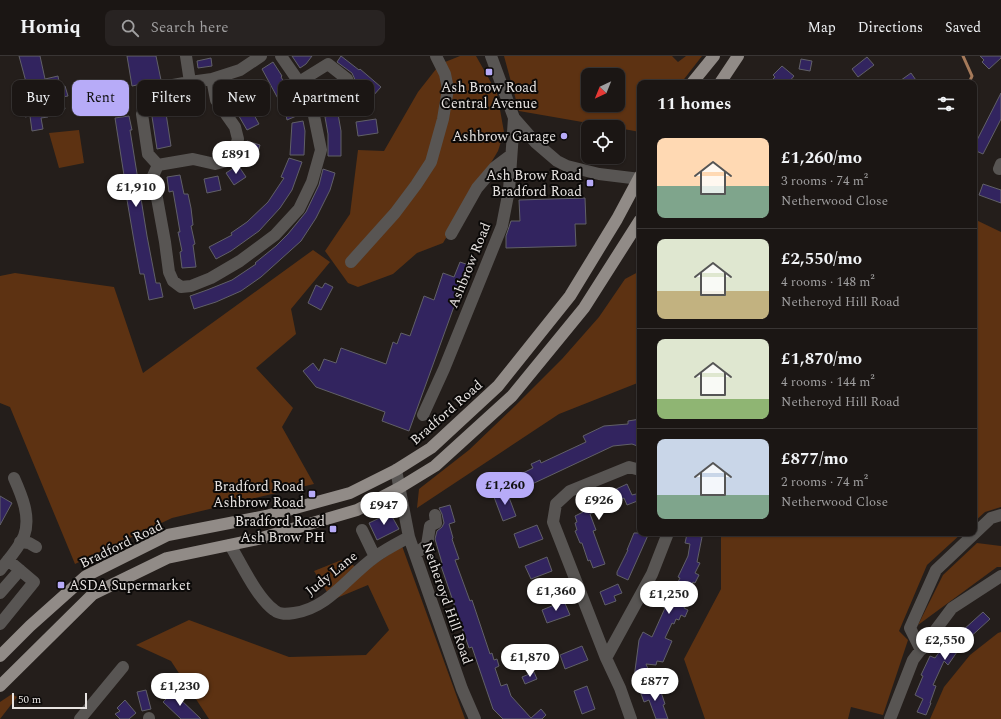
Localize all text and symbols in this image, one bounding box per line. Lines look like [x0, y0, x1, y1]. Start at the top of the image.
search box [105, 10, 385, 46]
text: Homiq [20, 13, 81, 42]
text: Search here [151, 16, 228, 39]
icon: search [119, 17, 141, 39]
text: Map [808, 17, 836, 38]
text: Directions [858, 17, 923, 38]
text: Saved [945, 17, 981, 38]
marker: Ash Brow Road Central Avenue [484, 67, 494, 77]
north arrow [581, 68, 625, 112]
map controls [581, 68, 625, 164]
place label: Ash Brow Road Central Avenue [441, 77, 537, 114]
chip: Buy [12, 80, 64, 116]
chip: Rent [72, 80, 129, 116]
chip: Filters [137, 80, 205, 116]
chip: New [213, 80, 270, 116]
chip: Apartment [278, 80, 374, 116]
text: 11 homes [657, 91, 731, 117]
icon: filters [935, 93, 957, 115]
button: locate [581, 120, 625, 164]
place label: Ashbrow Garage [452, 126, 556, 147]
marker: Ashbrow Garage [559, 131, 569, 141]
pin: £891 [212, 141, 260, 175]
text: £891 [221, 144, 251, 164]
text: £1,260/mo [781, 145, 862, 171]
icon: home [689, 154, 737, 202]
place label: Ash Brow Road Bradford Road [486, 165, 582, 202]
text: 3 rooms · 74 m² [781, 171, 868, 191]
pin: £1,910 [103, 174, 169, 208]
text: £1,910 [116, 177, 156, 197]
marker: Ash Brow Road Bradford Road [585, 178, 595, 188]
text: Netherwood Close [781, 191, 888, 211]
street label: Ashbrow Road [443, 219, 496, 311]
text: £2,550/mo [781, 246, 862, 272]
icon: home [689, 255, 737, 303]
text: 4 rooms · 148 m² [781, 272, 875, 292]
text: Netheroyd Hill Road [781, 292, 900, 312]
text: £1,870/mo [781, 346, 862, 372]
icon: home [689, 355, 737, 403]
text: 4 rooms · 144 m² [781, 372, 875, 392]
street label: Bradford Road [405, 375, 487, 450]
text: Netheroyd Hill Road [781, 392, 900, 412]
text: £877/mo [781, 446, 848, 472]
icon: home [689, 455, 737, 503]
pin: £1,260 [472, 472, 538, 506]
text: 2 rooms · 74 m² [781, 472, 868, 492]
text: £1,260 [485, 475, 525, 495]
place label: Bradford Road Ashbrow Road [213, 476, 304, 513]
pin: £926 [575, 487, 623, 521]
marker: Bradford Road Ashbrow Road [307, 489, 317, 499]
text: £926 [584, 490, 614, 510]
pin: £947 [360, 492, 408, 526]
text: Netherwood Close [781, 492, 888, 512]
text: £947 [369, 495, 399, 515]
place label: Bradford Road Ash Brow PH [235, 511, 325, 548]
street label: Bradford Road [76, 515, 167, 574]
marker: Bradford Road Ash Brow PH [328, 524, 338, 534]
street label: Netheroyd Hill Road [417, 539, 478, 667]
street label: Judy Lane [301, 546, 362, 601]
place label: ASDA Supermarket [69, 575, 191, 596]
pin: £1,360 [523, 578, 589, 612]
marker: ASDA Supermarket [56, 580, 66, 590]
text: £1,360 [536, 581, 576, 601]
pin: £1,250 [636, 581, 702, 615]
text: £1,250 [649, 584, 689, 604]
pin: £2,550 [912, 627, 978, 661]
text: £2,550 [925, 630, 965, 650]
pin: £1,870 [497, 644, 563, 678]
text: £1,870 [510, 647, 550, 667]
pin: £877 [631, 668, 679, 702]
text: £877 [640, 671, 670, 691]
pin: £1,230 [147, 673, 213, 707]
text: £1,230 [160, 676, 200, 696]
scale bar [12, 691, 87, 710]
text: 50 m [18, 691, 41, 708]

